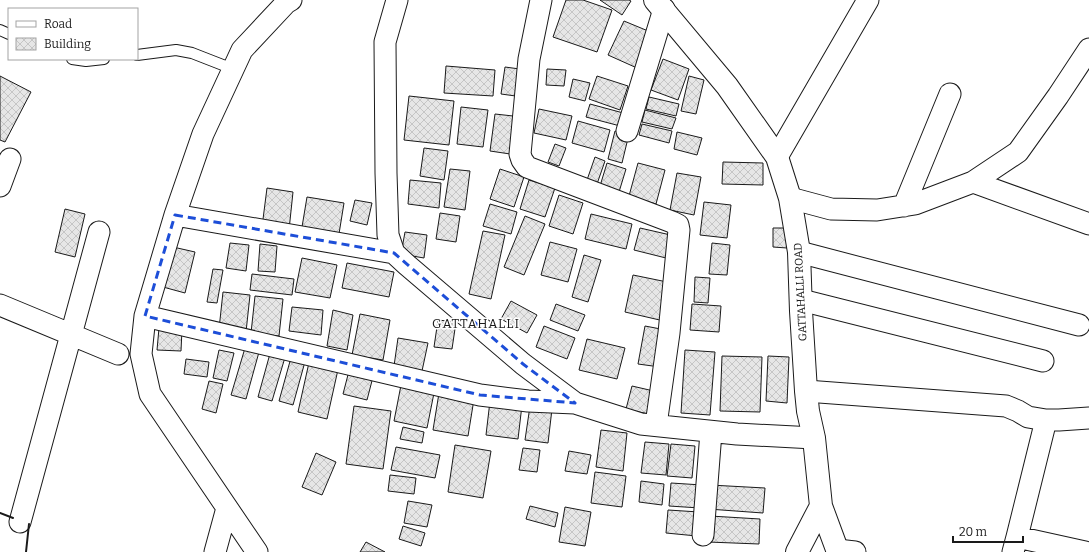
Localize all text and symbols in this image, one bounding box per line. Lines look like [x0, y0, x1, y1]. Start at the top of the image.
legend [8, 8, 138, 60]
text: Road [44, 17, 72, 31]
text: Building [44, 37, 91, 51]
street label: GATTAHALLI ROAD [791, 242, 810, 342]
district label: GATTAHALLI [432, 316, 520, 331]
scale bar [953, 518, 1023, 544]
text: 20 m [959, 525, 988, 539]

